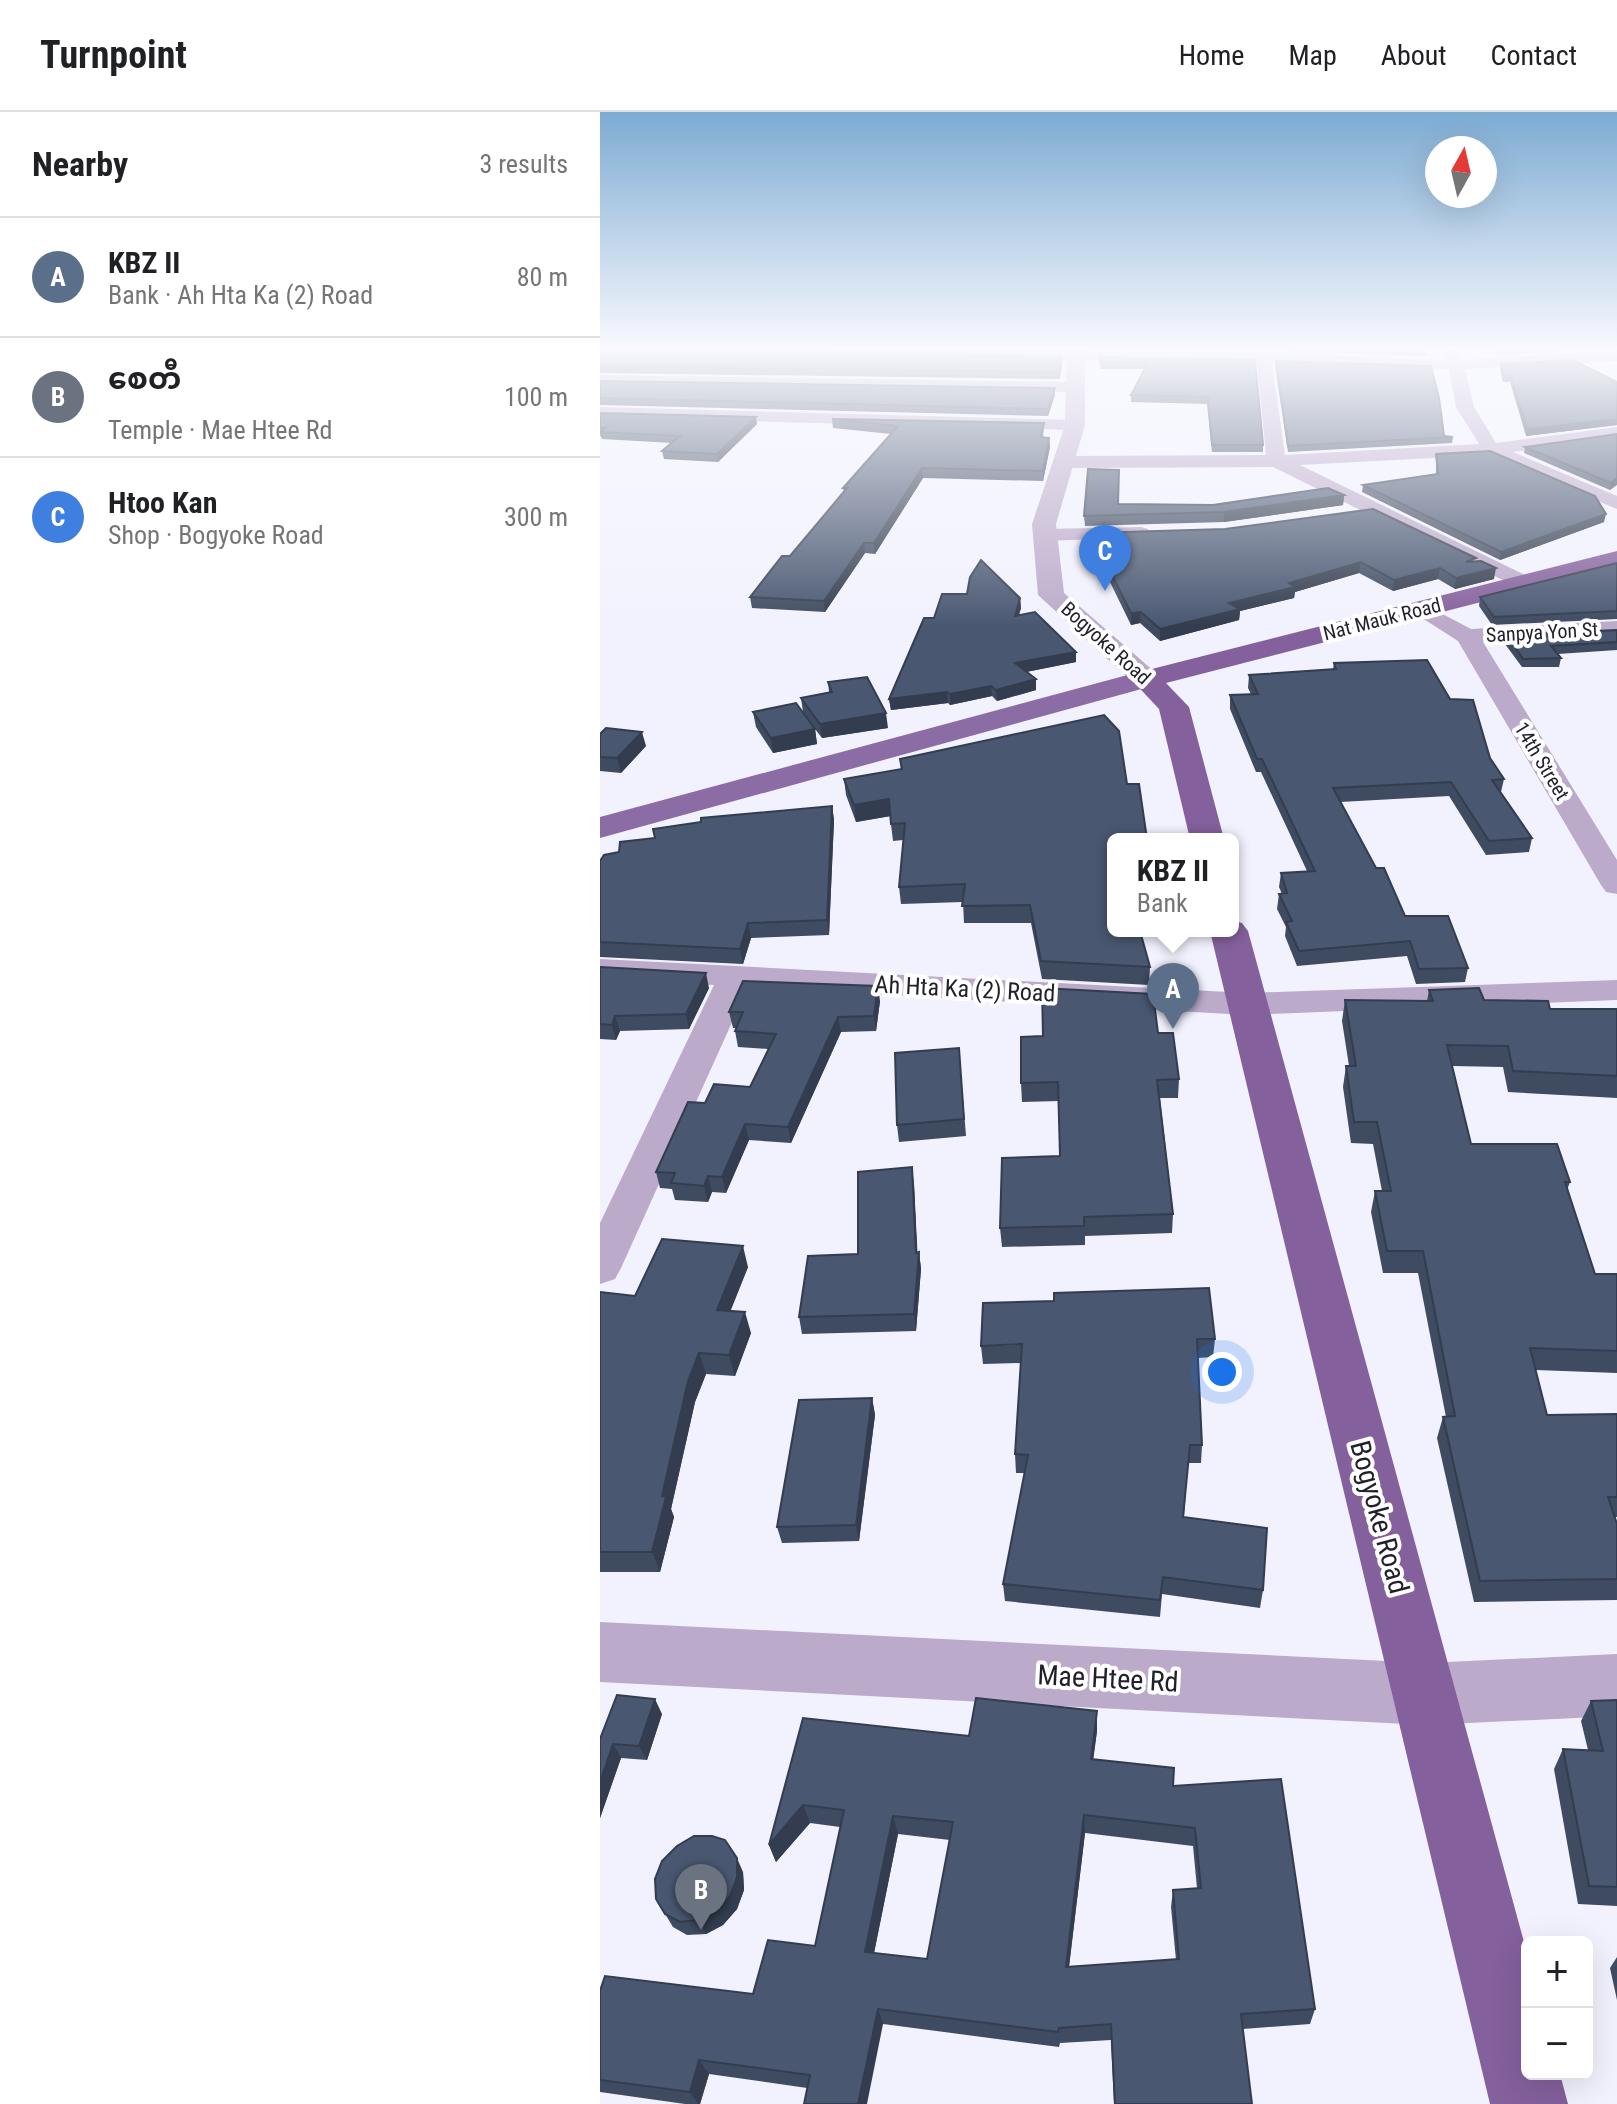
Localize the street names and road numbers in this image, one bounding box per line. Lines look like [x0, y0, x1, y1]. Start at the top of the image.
street label: Nat Mauk Road [1321, 593, 1443, 645]
street label: Bogyoke Road [1056, 597, 1156, 689]
street label: Sanpya Yon St [1485, 617, 1599, 647]
street label: 14th Street [1509, 718, 1575, 804]
street label: Ah Hta Ka (2) Road [874, 970, 1056, 1008]
street label: Bogyoke Road [1343, 1437, 1416, 1597]
street label: Mae Htee Rd [1037, 1658, 1179, 1699]

